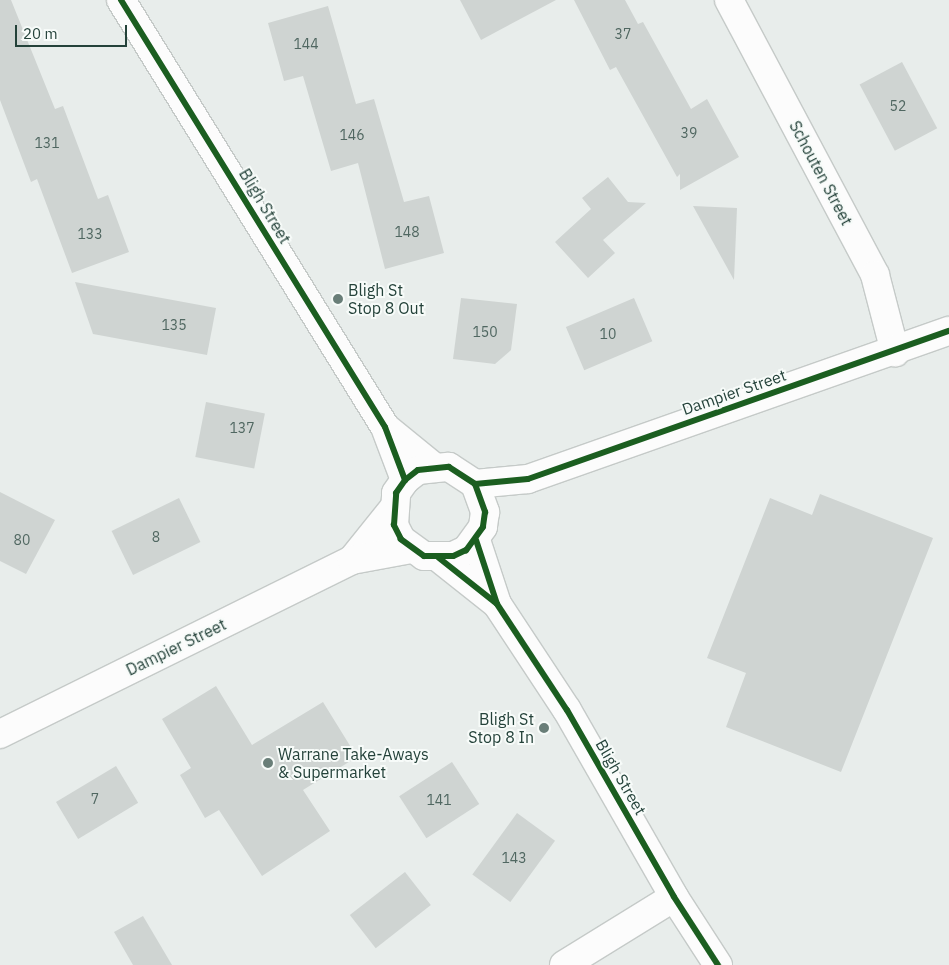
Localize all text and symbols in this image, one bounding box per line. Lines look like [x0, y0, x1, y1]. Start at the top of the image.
scale bar [18, 15, 130, 47]
text: 20 m [23, 24, 58, 43]
house number: 37 [615, 26, 631, 42]
house number: 144 [293, 36, 319, 52]
house number: 52 [890, 98, 906, 114]
street label: Schouten Street [785, 117, 857, 229]
house number: 39 [681, 125, 697, 141]
house number: 146 [339, 127, 365, 143]
house number: 131 [34, 135, 60, 151]
street label: Bligh Street [235, 165, 295, 247]
house number: 148 [394, 224, 420, 240]
house number: 133 [77, 226, 103, 242]
place label: Bligh St Stop 8 Out [348, 280, 424, 318]
marker: Bligh St Stop 8 Out [332, 293, 344, 305]
house number: 135 [161, 317, 187, 333]
house number: 150 [472, 324, 498, 340]
house number: 10 [600, 326, 616, 342]
street label: Dampier Street [679, 365, 789, 419]
house number: 137 [229, 420, 255, 436]
house number: 8 [152, 529, 160, 545]
house number: 80 [14, 532, 30, 548]
street label: Dampier Street [123, 615, 229, 679]
place label: Bligh St Stop 8 In [468, 709, 534, 747]
marker: Bligh St Stop 8 In [538, 722, 550, 734]
street label: Bligh Street [592, 736, 650, 818]
place label: Warrane Take-Aways & Supermarket [278, 744, 429, 782]
marker: Warrane Take-Aways & Supermarket [262, 757, 274, 769]
house number: 7 [91, 791, 99, 807]
house number: 141 [426, 792, 452, 808]
house number: 143 [501, 850, 527, 866]

